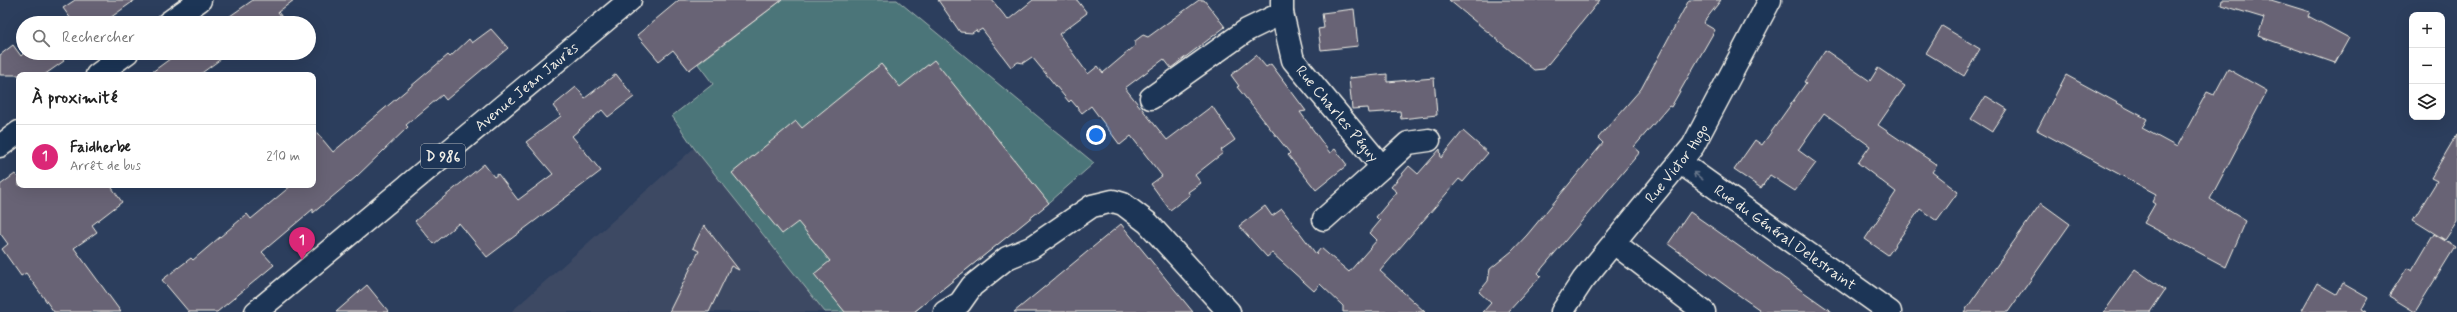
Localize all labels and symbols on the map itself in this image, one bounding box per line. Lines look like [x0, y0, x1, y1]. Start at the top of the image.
street label: Avenue Jean Jaurès [471, 38, 583, 136]
street label: Rue Charles Péguy [1291, 62, 1383, 167]
street label: Rue Victor Hugo [1641, 121, 1714, 208]
your location [1086, 125, 1106, 145]
road number: D 986 [421, 144, 465, 168]
one-way arrow [1693, 172, 1704, 180]
street label: Rue du Général Delestraint [1710, 181, 1860, 296]
pin: 1 [289, 227, 315, 260]

